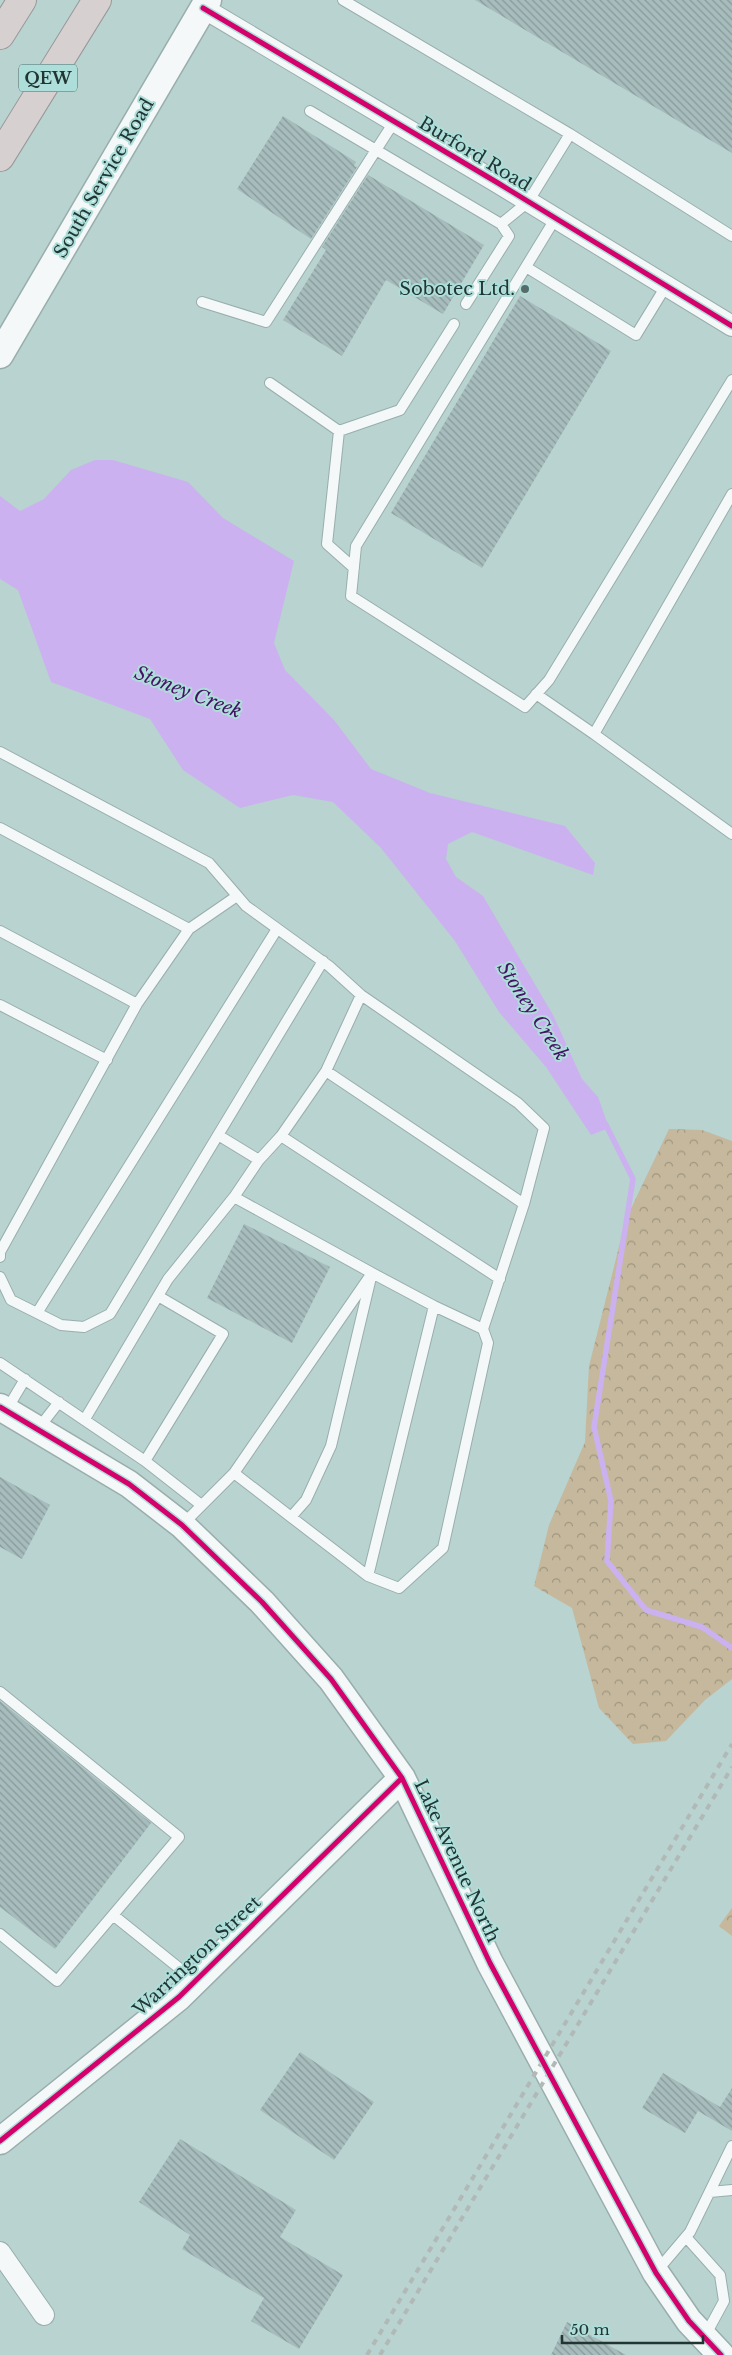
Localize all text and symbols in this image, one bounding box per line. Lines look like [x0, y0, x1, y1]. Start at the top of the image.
road number: QEW [19, 64, 77, 92]
street label: South Service Road [49, 94, 159, 262]
street label: Burford Road [415, 112, 535, 196]
place label: Sobotec Ltd. [399, 278, 515, 300]
marker: Sobotec Ltd. [519, 283, 531, 295]
water label: Stoney Creek [131, 661, 245, 723]
water label: Stoney Creek [493, 957, 573, 1065]
street label: Lake Avenue North [410, 1776, 504, 1946]
street label: Warrington Street [128, 1891, 265, 2021]
scale bar [562, 2312, 703, 2344]
text: 50 m [570, 2320, 610, 2339]

